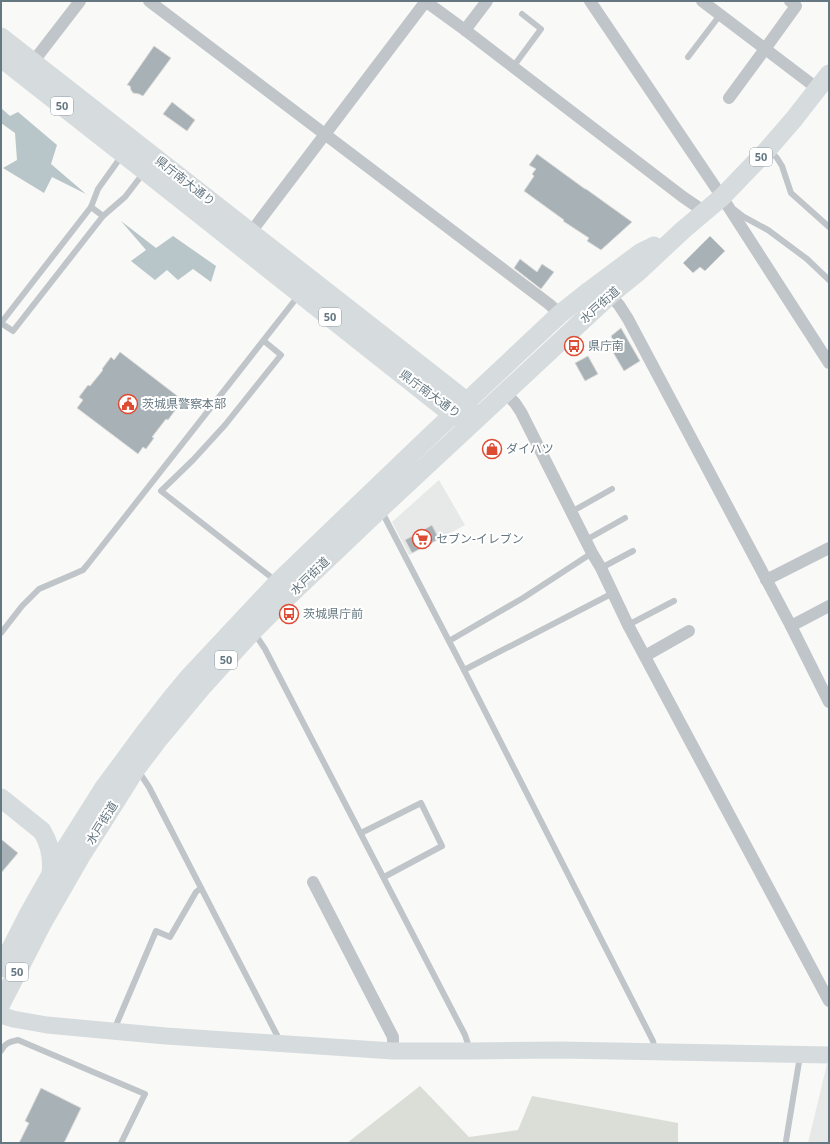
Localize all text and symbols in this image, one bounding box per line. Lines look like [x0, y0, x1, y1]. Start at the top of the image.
road number: 50 [51, 97, 73, 115]
road number: 50 [750, 148, 772, 166]
street label: 県庁南大通り [152, 152, 219, 209]
street label: 水戸街道 [576, 282, 623, 327]
road number: 50 [319, 308, 341, 326]
bus stop icon: 県庁南 [563, 335, 585, 357]
place label: 県庁南 [588, 337, 624, 354]
street label: 県庁南大通り [396, 366, 464, 422]
public building icon: 茨城県警察本部 [117, 393, 139, 415]
place label: 茨城県警察本部 [142, 395, 226, 412]
shop icon: ダイハツ [481, 438, 503, 460]
place label: ダイハツ [506, 440, 554, 457]
supermarket icon: セブン-イレブン [411, 528, 433, 550]
place label: セブン-イレブン [436, 530, 524, 547]
street label: 水戸街道 [286, 553, 333, 598]
bus stop icon: 茨城県庁前 [278, 603, 300, 625]
place label: 茨城県庁前 [303, 605, 363, 622]
road number: 50 [215, 651, 237, 669]
street label: 水戸街道 [82, 798, 122, 848]
road number: 50 [6, 963, 28, 981]

